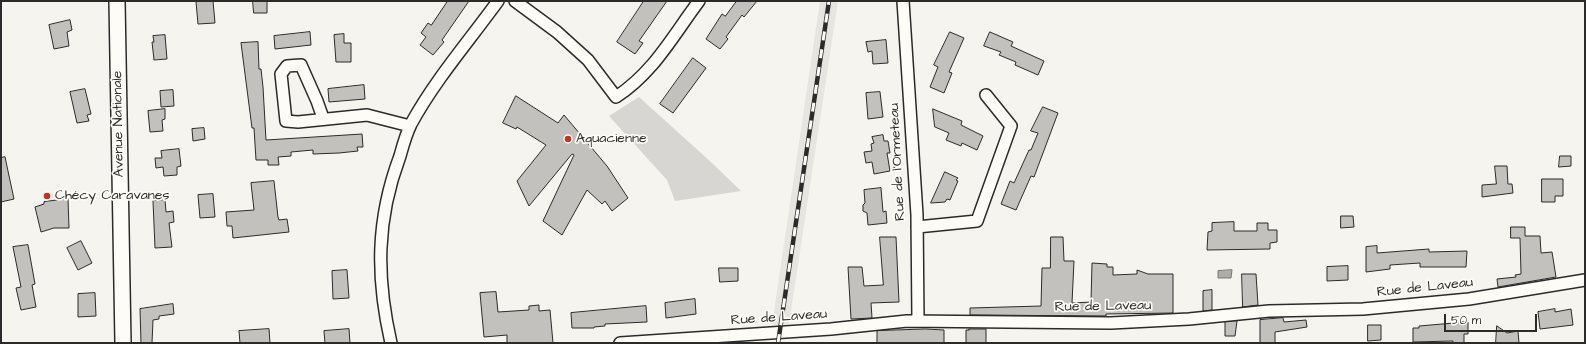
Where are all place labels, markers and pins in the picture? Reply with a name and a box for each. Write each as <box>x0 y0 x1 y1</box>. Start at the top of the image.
place label: Aquacienne <box>576 131 647 147</box>
marker: Aquacienne <box>563 134 573 144</box>
place label: Chécy Caravanes <box>55 188 169 204</box>
marker: Chécy Caravanes <box>42 191 52 201</box>

